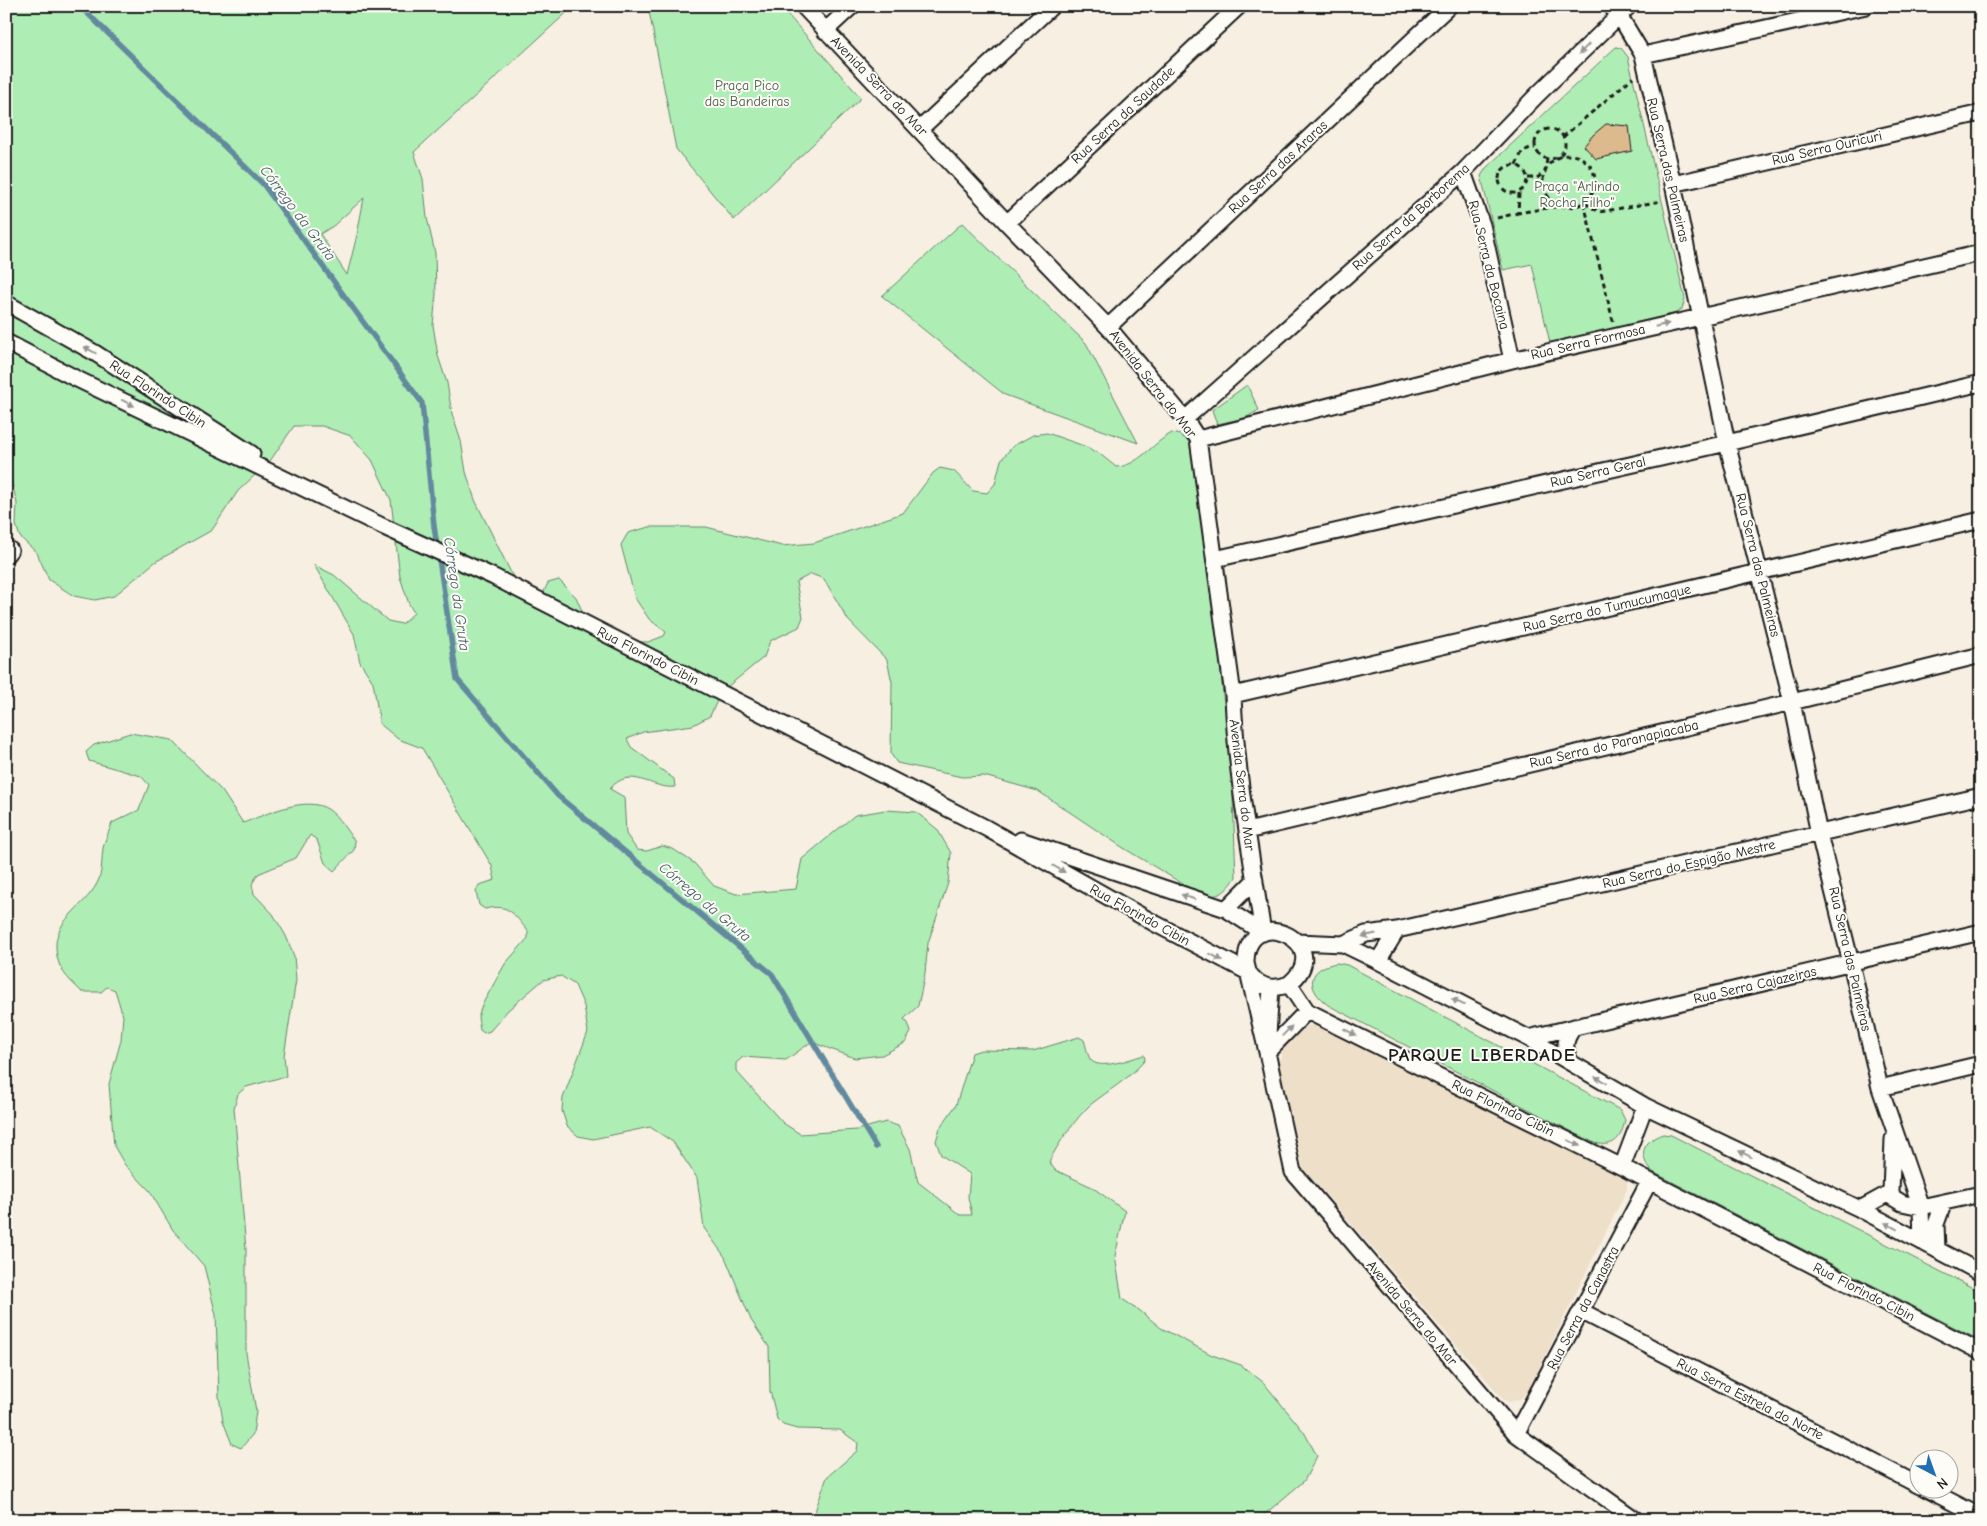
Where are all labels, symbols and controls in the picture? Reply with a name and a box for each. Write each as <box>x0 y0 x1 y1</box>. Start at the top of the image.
street label: Avenida Serra do Mar <box>827 32 931 140</box>
one-way arrow <box>1578 43 1590 55</box>
street label: Rua Serra da Saudade <box>1068 63 1178 167</box>
park label: Praça Pico das Bandeiras <box>705 77 790 110</box>
street label: Rua Serra das Palmeiras <box>1643 96 1693 244</box>
street label: Rua Serra das Araras <box>1225 117 1331 217</box>
street label: Rua Serra Ouricuri <box>1770 127 1884 169</box>
street label: Rua Serra da Borborema <box>1349 160 1473 274</box>
water label: Córrego da Gruta <box>256 162 340 264</box>
park label: Praça "Arlindo Rocha Filho" <box>1534 178 1620 211</box>
street label: Rua Serra da Bocaina <box>1465 199 1513 331</box>
street label: Rua Serra Formosa <box>1529 321 1647 363</box>
one-way arrow <box>1654 321 1669 329</box>
street label: Avenida Serra do Mar <box>1106 327 1201 442</box>
one-way arrow <box>83 346 96 355</box>
street label: Rua Florindo Cibin <box>106 356 210 432</box>
one-way arrow <box>121 399 135 407</box>
street label: Rua Serra Geral <box>1549 453 1647 491</box>
street label: Rua Serra das Palmeiras <box>1732 491 1784 639</box>
water label: Córrego da Gruta <box>440 536 474 652</box>
street label: Rua Serra do Tumucumaque <box>1521 580 1693 636</box>
street label: Rua Florindo Cibin <box>594 623 702 689</box>
street label: Rua Serra do Paranapiacaba <box>1528 716 1700 772</box>
street label: Avenida Serra do Mar <box>1225 718 1259 852</box>
street label: Rua Serra do Espigão Mestre <box>1601 836 1777 892</box>
water label: Córrego da Gruta <box>655 858 755 946</box>
one-way arrow <box>1053 865 1066 874</box>
street label: Rua Florindo Cibin <box>1087 880 1193 950</box>
street label: Rua Serra das Palmeiras <box>1825 885 1875 1033</box>
one-way arrow <box>1180 893 1195 901</box>
one-way arrow <box>1362 931 1377 939</box>
one-way arrow <box>1209 953 1224 961</box>
street label: Rua Serra Cajazeiras <box>1692 963 1818 1007</box>
one-way arrow <box>1451 998 1466 1006</box>
one-way arrow <box>1281 1025 1293 1037</box>
one-way arrow <box>1343 1028 1357 1036</box>
district label: PARQUE LIBERDADE <box>1388 1044 1576 1066</box>
street label: Rua Florindo Cibin <box>1449 1076 1557 1140</box>
one-way arrow <box>1594 1076 1607 1085</box>
one-way arrow <box>1567 1139 1581 1147</box>
one-way arrow <box>1738 1150 1752 1158</box>
one-way arrow <box>1884 1222 1898 1230</box>
street label: Rua Serra da Canastra <box>1543 1243 1623 1373</box>
street label: Avenida Serra do Mar <box>1363 1257 1461 1370</box>
street label: Rua Florindo Cibin <box>1810 1259 1918 1325</box>
street label: Rua Serra Estrela do Norte <box>1674 1354 1826 1444</box>
north arrow <box>1910 1448 1960 1498</box>
text: N <box>1933 1474 1951 1493</box>

